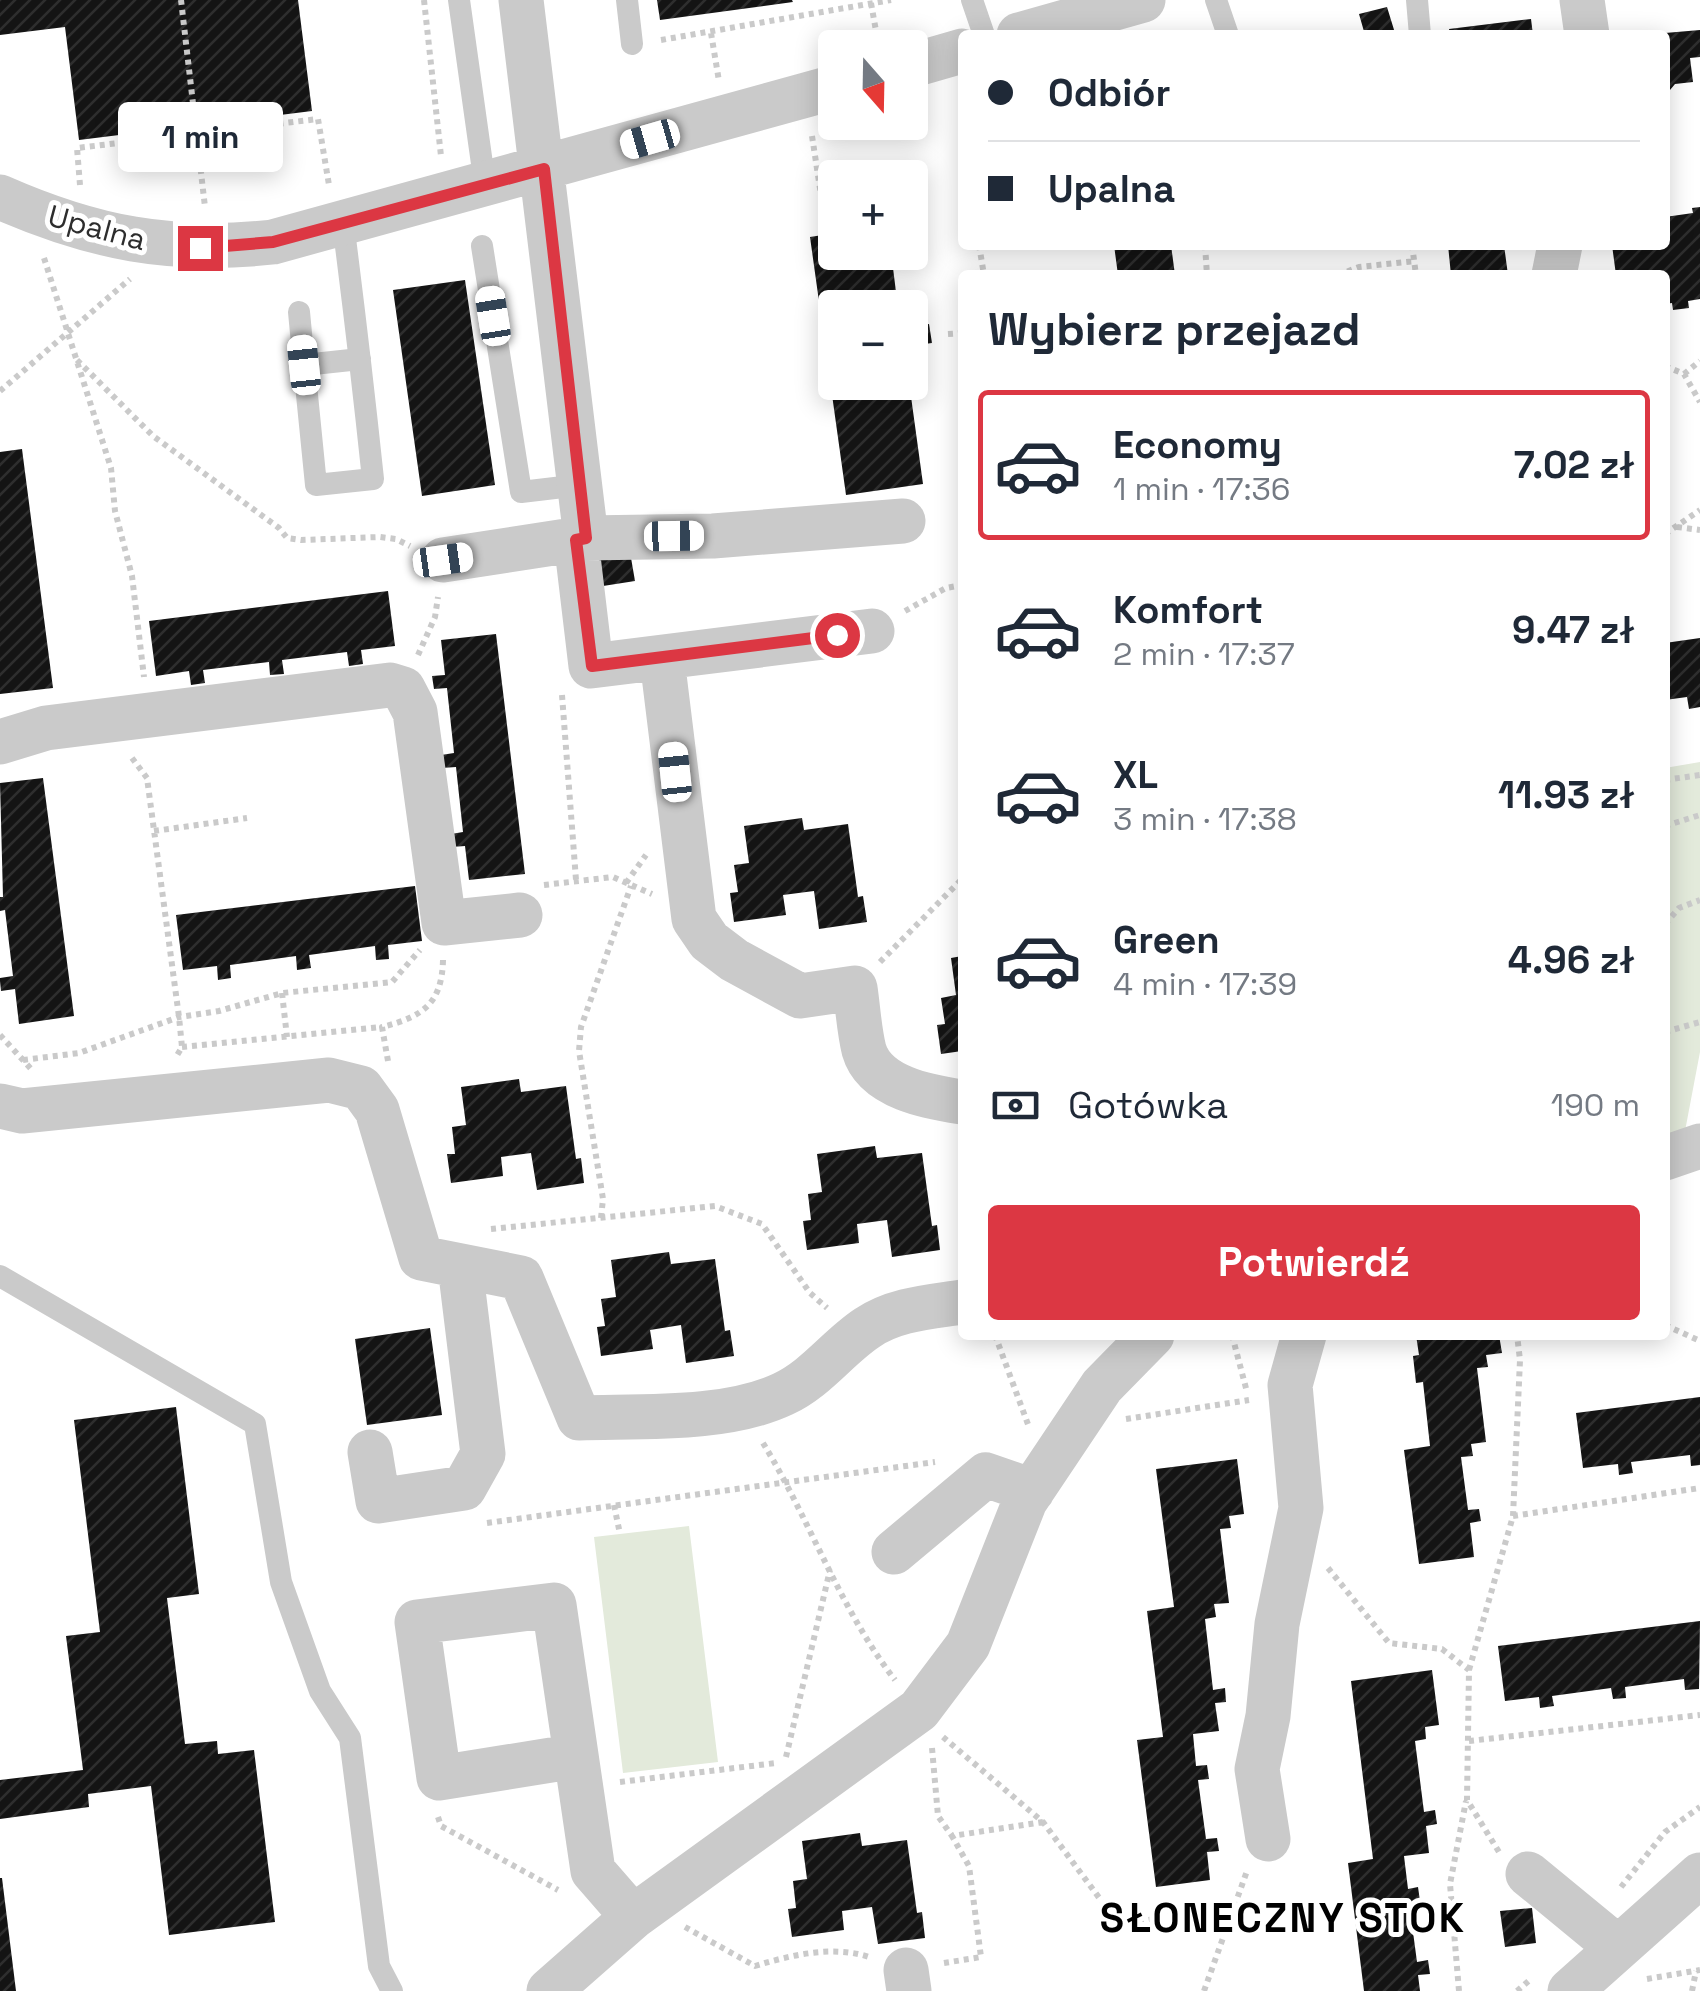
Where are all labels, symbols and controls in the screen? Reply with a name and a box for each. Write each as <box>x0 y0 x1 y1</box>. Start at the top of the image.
north arrow <box>818 30 928 140</box>
map controls <box>818 30 928 400</box>
text: Odbiór <box>1048 69 1171 117</box>
callout: 1 min <box>118 103 282 173</box>
car <box>617 116 683 162</box>
text: 1 min <box>161 117 240 157</box>
button: + <box>818 160 928 270</box>
text: Upalna <box>1048 165 1175 213</box>
street label: Upalna <box>44 196 150 259</box>
route end <box>178 226 223 271</box>
car <box>473 284 513 348</box>
button: − <box>818 290 928 400</box>
text: Wybierz przejazd <box>988 301 1361 358</box>
car <box>286 334 322 396</box>
icon: car <box>993 420 1083 510</box>
text: Economy <box>1113 421 1282 469</box>
text: 7.02 zł <box>1514 441 1635 489</box>
text: 1 min · 17:36 <box>1113 469 1290 509</box>
car <box>644 520 704 552</box>
car <box>411 541 475 579</box>
icon: car <box>993 585 1083 675</box>
text: Komfort <box>1113 586 1263 634</box>
text: 9.47 zł <box>1512 606 1635 654</box>
route start <box>815 613 860 658</box>
text: 2 min · 17:37 <box>1113 634 1295 674</box>
car <box>657 741 693 803</box>
icon: car <box>993 750 1083 840</box>
text: XL <box>1113 751 1158 799</box>
text: 11.93 zł <box>1498 771 1635 819</box>
text: 3 min · 17:38 <box>1113 799 1297 839</box>
icon: car <box>993 915 1083 1005</box>
text: Green <box>1113 916 1220 964</box>
text: 4.96 zł <box>1508 936 1635 984</box>
text: 4 min · 17:39 <box>1113 964 1297 1004</box>
icon: cash <box>988 1078 1043 1133</box>
text: Gotówka <box>1068 1081 1228 1129</box>
text: 190 m <box>1551 1085 1640 1125</box>
button: Potwierdź <box>988 1205 1640 1320</box>
district label: SŁONECZNY STOK <box>1100 1893 1466 1944</box>

